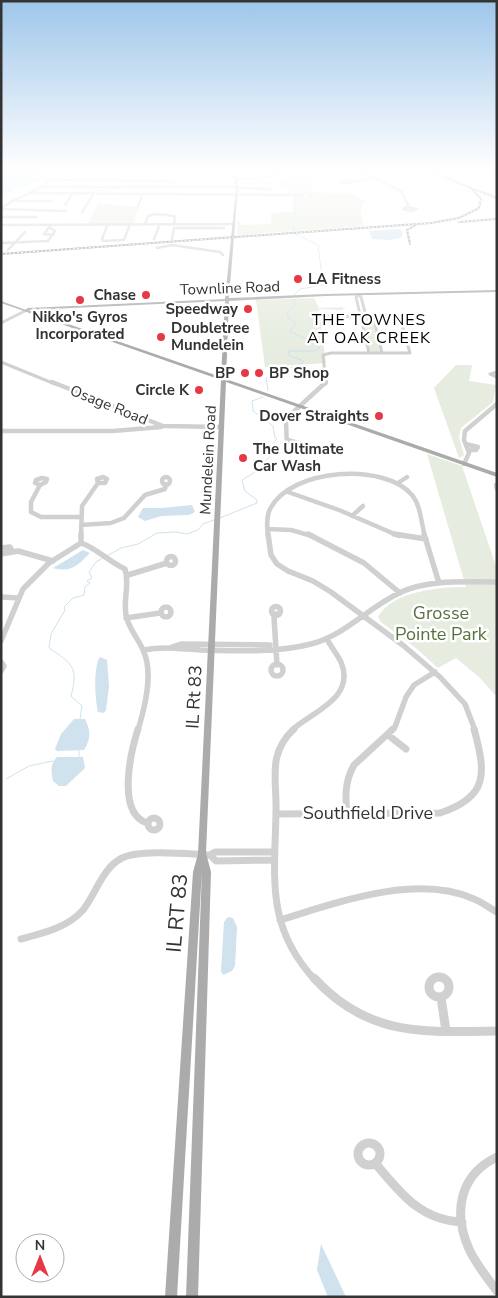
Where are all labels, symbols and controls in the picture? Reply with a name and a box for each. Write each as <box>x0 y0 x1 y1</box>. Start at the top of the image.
place label: LA Fitness <box>308 269 381 289</box>
marker: LA Fitness <box>292 273 304 285</box>
street label: Townline Road <box>179 276 281 300</box>
place label: Chase <box>93 285 136 305</box>
marker: Chase <box>140 289 152 301</box>
marker: Nikko's Gyros Incorporated <box>74 294 86 306</box>
place label: Speedway <box>166 299 238 319</box>
marker: Speedway <box>242 303 254 315</box>
place label: Nikko's Gyros Incorporated <box>32 307 128 344</box>
district label: THE TOWNES AT OAK CREEK <box>307 309 431 349</box>
place label: Doubletree Mundelein <box>171 318 249 355</box>
marker: Doubletree Mundelein <box>155 331 167 343</box>
place label: BP <box>215 363 235 383</box>
place label: BP Shop <box>269 363 329 383</box>
marker: BP <box>239 367 251 379</box>
marker: BP Shop <box>253 367 265 379</box>
street label: Osage Road <box>67 380 151 430</box>
place label: Circle K <box>135 380 190 400</box>
marker: Circle K <box>193 384 205 396</box>
street label: Mundelein Road <box>195 405 221 515</box>
place label: Dover Straights <box>259 406 369 426</box>
marker: Dover Straights <box>373 410 385 422</box>
place label: The Ultimate Car Wash <box>253 439 344 476</box>
marker: The Ultimate Car Wash <box>237 452 249 464</box>
park label: Grosse Pointe Park <box>395 601 488 646</box>
street label: IL Rt 83 <box>180 665 208 729</box>
street label: Southfield Drive <box>303 801 433 825</box>
street label: IL RT 83 <box>160 872 194 954</box>
north arrow <box>15 1233 65 1283</box>
text: N <box>35 1236 45 1255</box>

